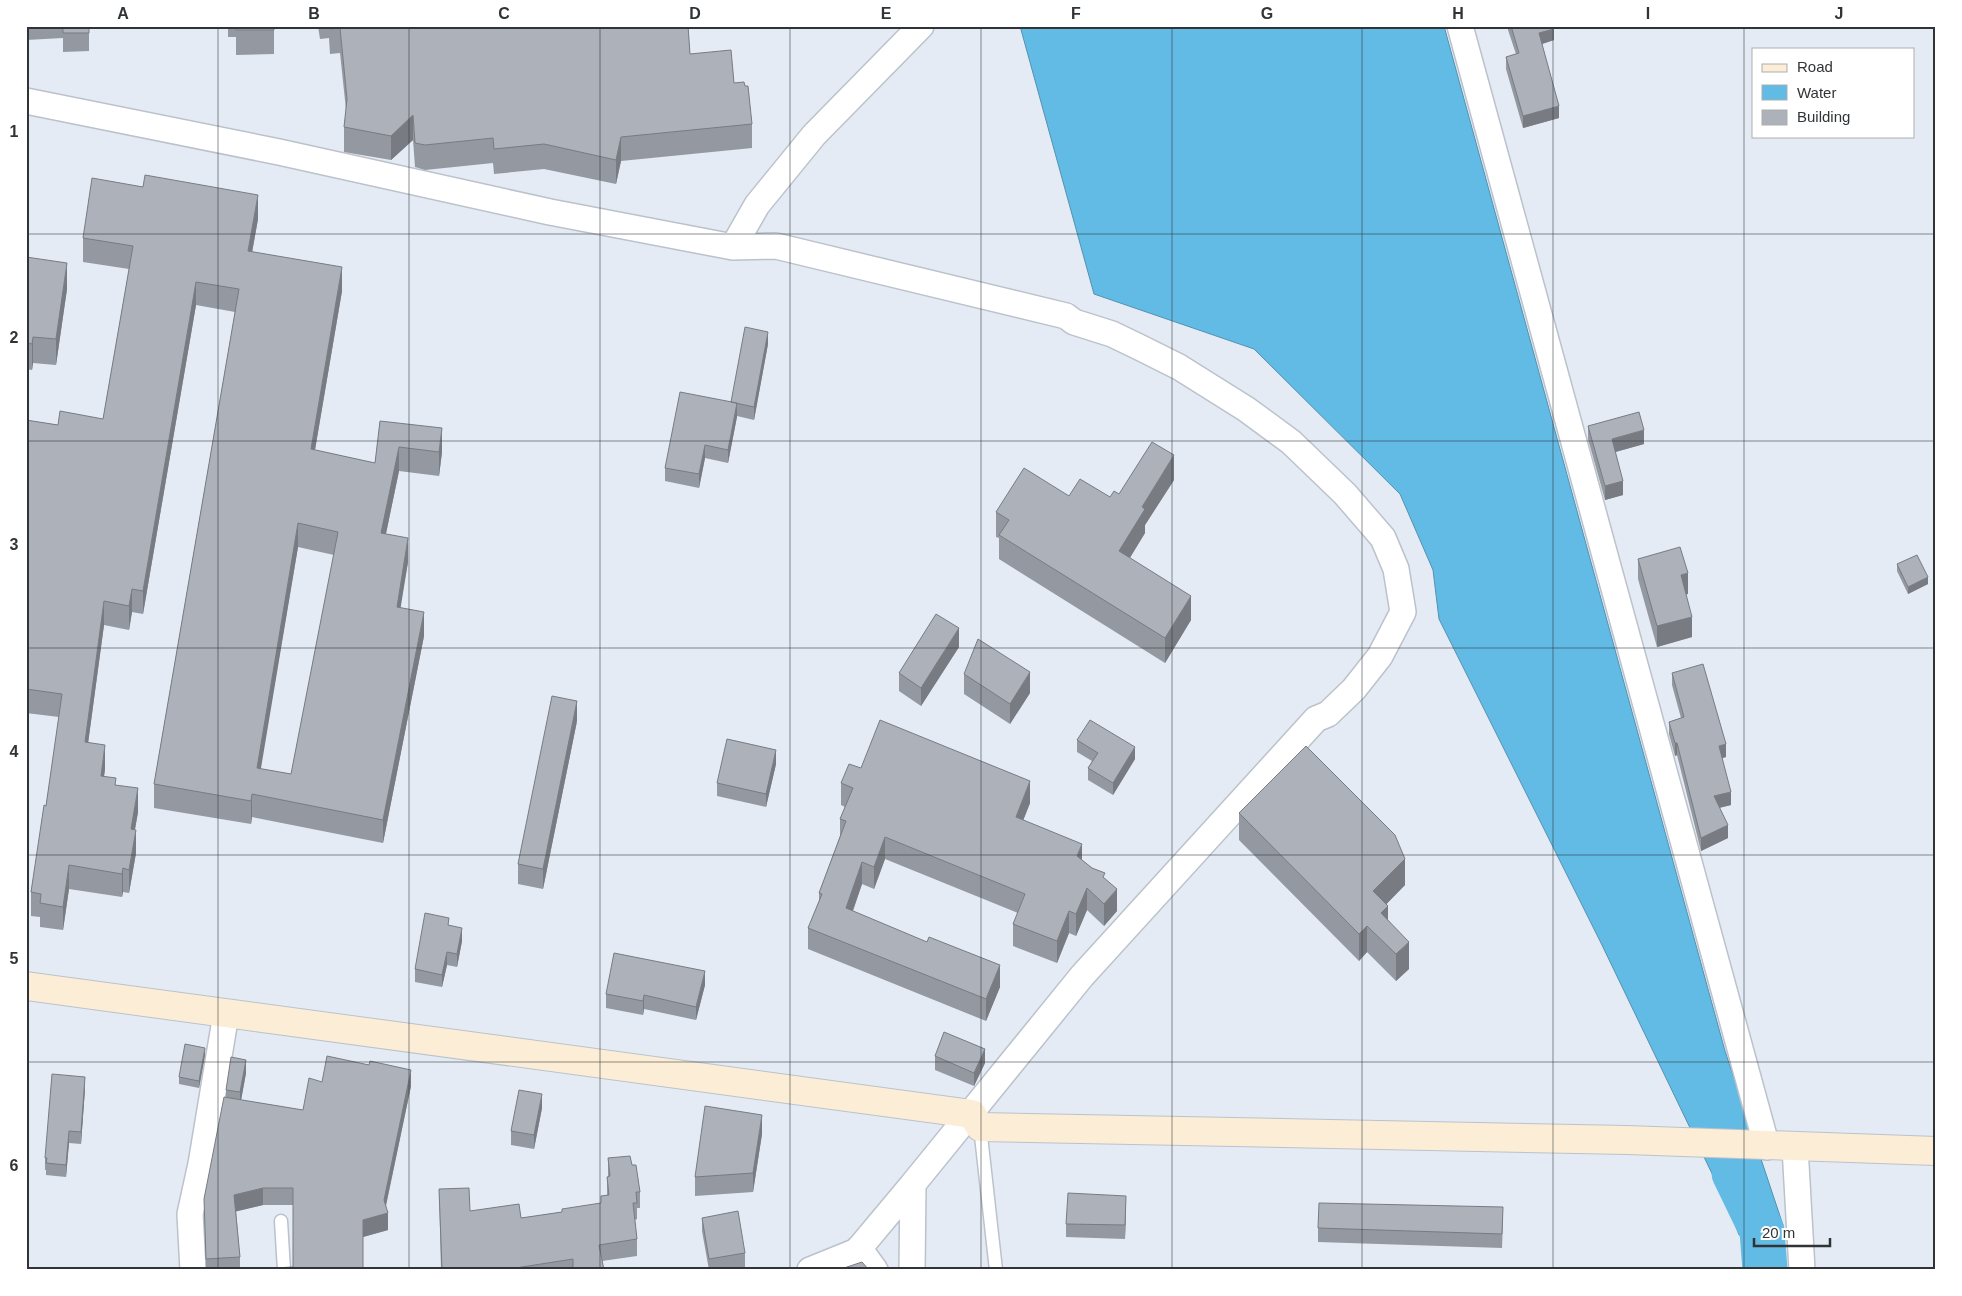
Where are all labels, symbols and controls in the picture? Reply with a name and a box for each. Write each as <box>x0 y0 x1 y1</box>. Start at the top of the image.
text: A <box>117 5 129 22</box>
text: B <box>308 5 320 22</box>
text: C <box>498 5 510 22</box>
text: D <box>689 5 701 22</box>
text: E <box>881 5 892 22</box>
text: F <box>1071 5 1081 22</box>
text: G <box>1261 5 1273 22</box>
text: H <box>1452 5 1464 22</box>
text: I <box>1646 5 1650 22</box>
text: J <box>1835 5 1843 22</box>
legend <box>1752 48 1914 138</box>
text: Road <box>1797 58 1833 75</box>
text: Water <box>1797 84 1836 101</box>
text: Building <box>1797 108 1850 125</box>
text: 1 <box>10 123 19 140</box>
text: 2 <box>10 329 19 346</box>
text: 3 <box>10 536 19 553</box>
text: 4 <box>10 743 19 760</box>
text: 5 <box>10 950 19 967</box>
text: 6 <box>10 1157 19 1174</box>
scale bar <box>1754 1216 1831 1248</box>
text: 20 m <box>1762 1224 1795 1241</box>

